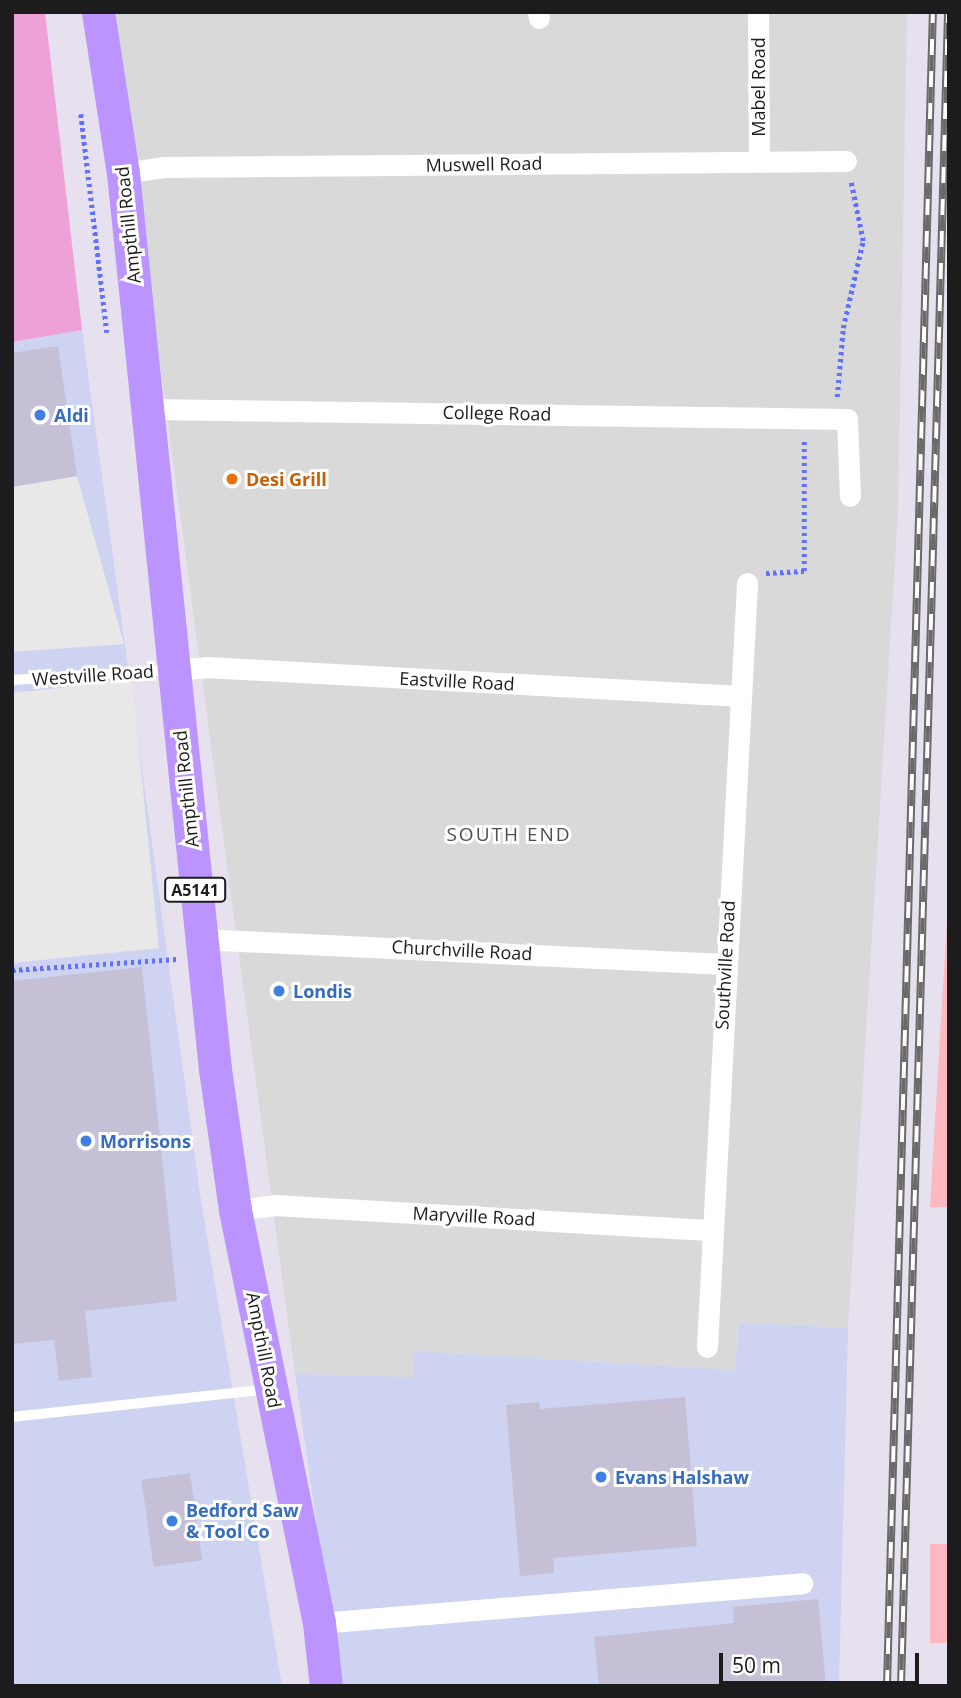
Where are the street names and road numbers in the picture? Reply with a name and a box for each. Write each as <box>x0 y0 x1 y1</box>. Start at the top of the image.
street label: Mabel Road <box>747 37 769 137</box>
street label: Muswell Road <box>426 152 542 176</box>
street label: Ampthill Road <box>111 165 145 285</box>
street label: College Road <box>442 401 552 425</box>
street label: Westville Road <box>31 660 155 690</box>
street label: Eastville Road <box>399 667 515 695</box>
street label: Ampthill Road <box>169 729 203 849</box>
road number: A5141 <box>164 877 227 902</box>
street label: Southville Road <box>711 900 739 1030</box>
street label: Churchville Road <box>391 936 533 964</box>
street label: Maryville Road <box>412 1202 536 1230</box>
street label: Ampthill Road <box>242 1290 286 1410</box>

